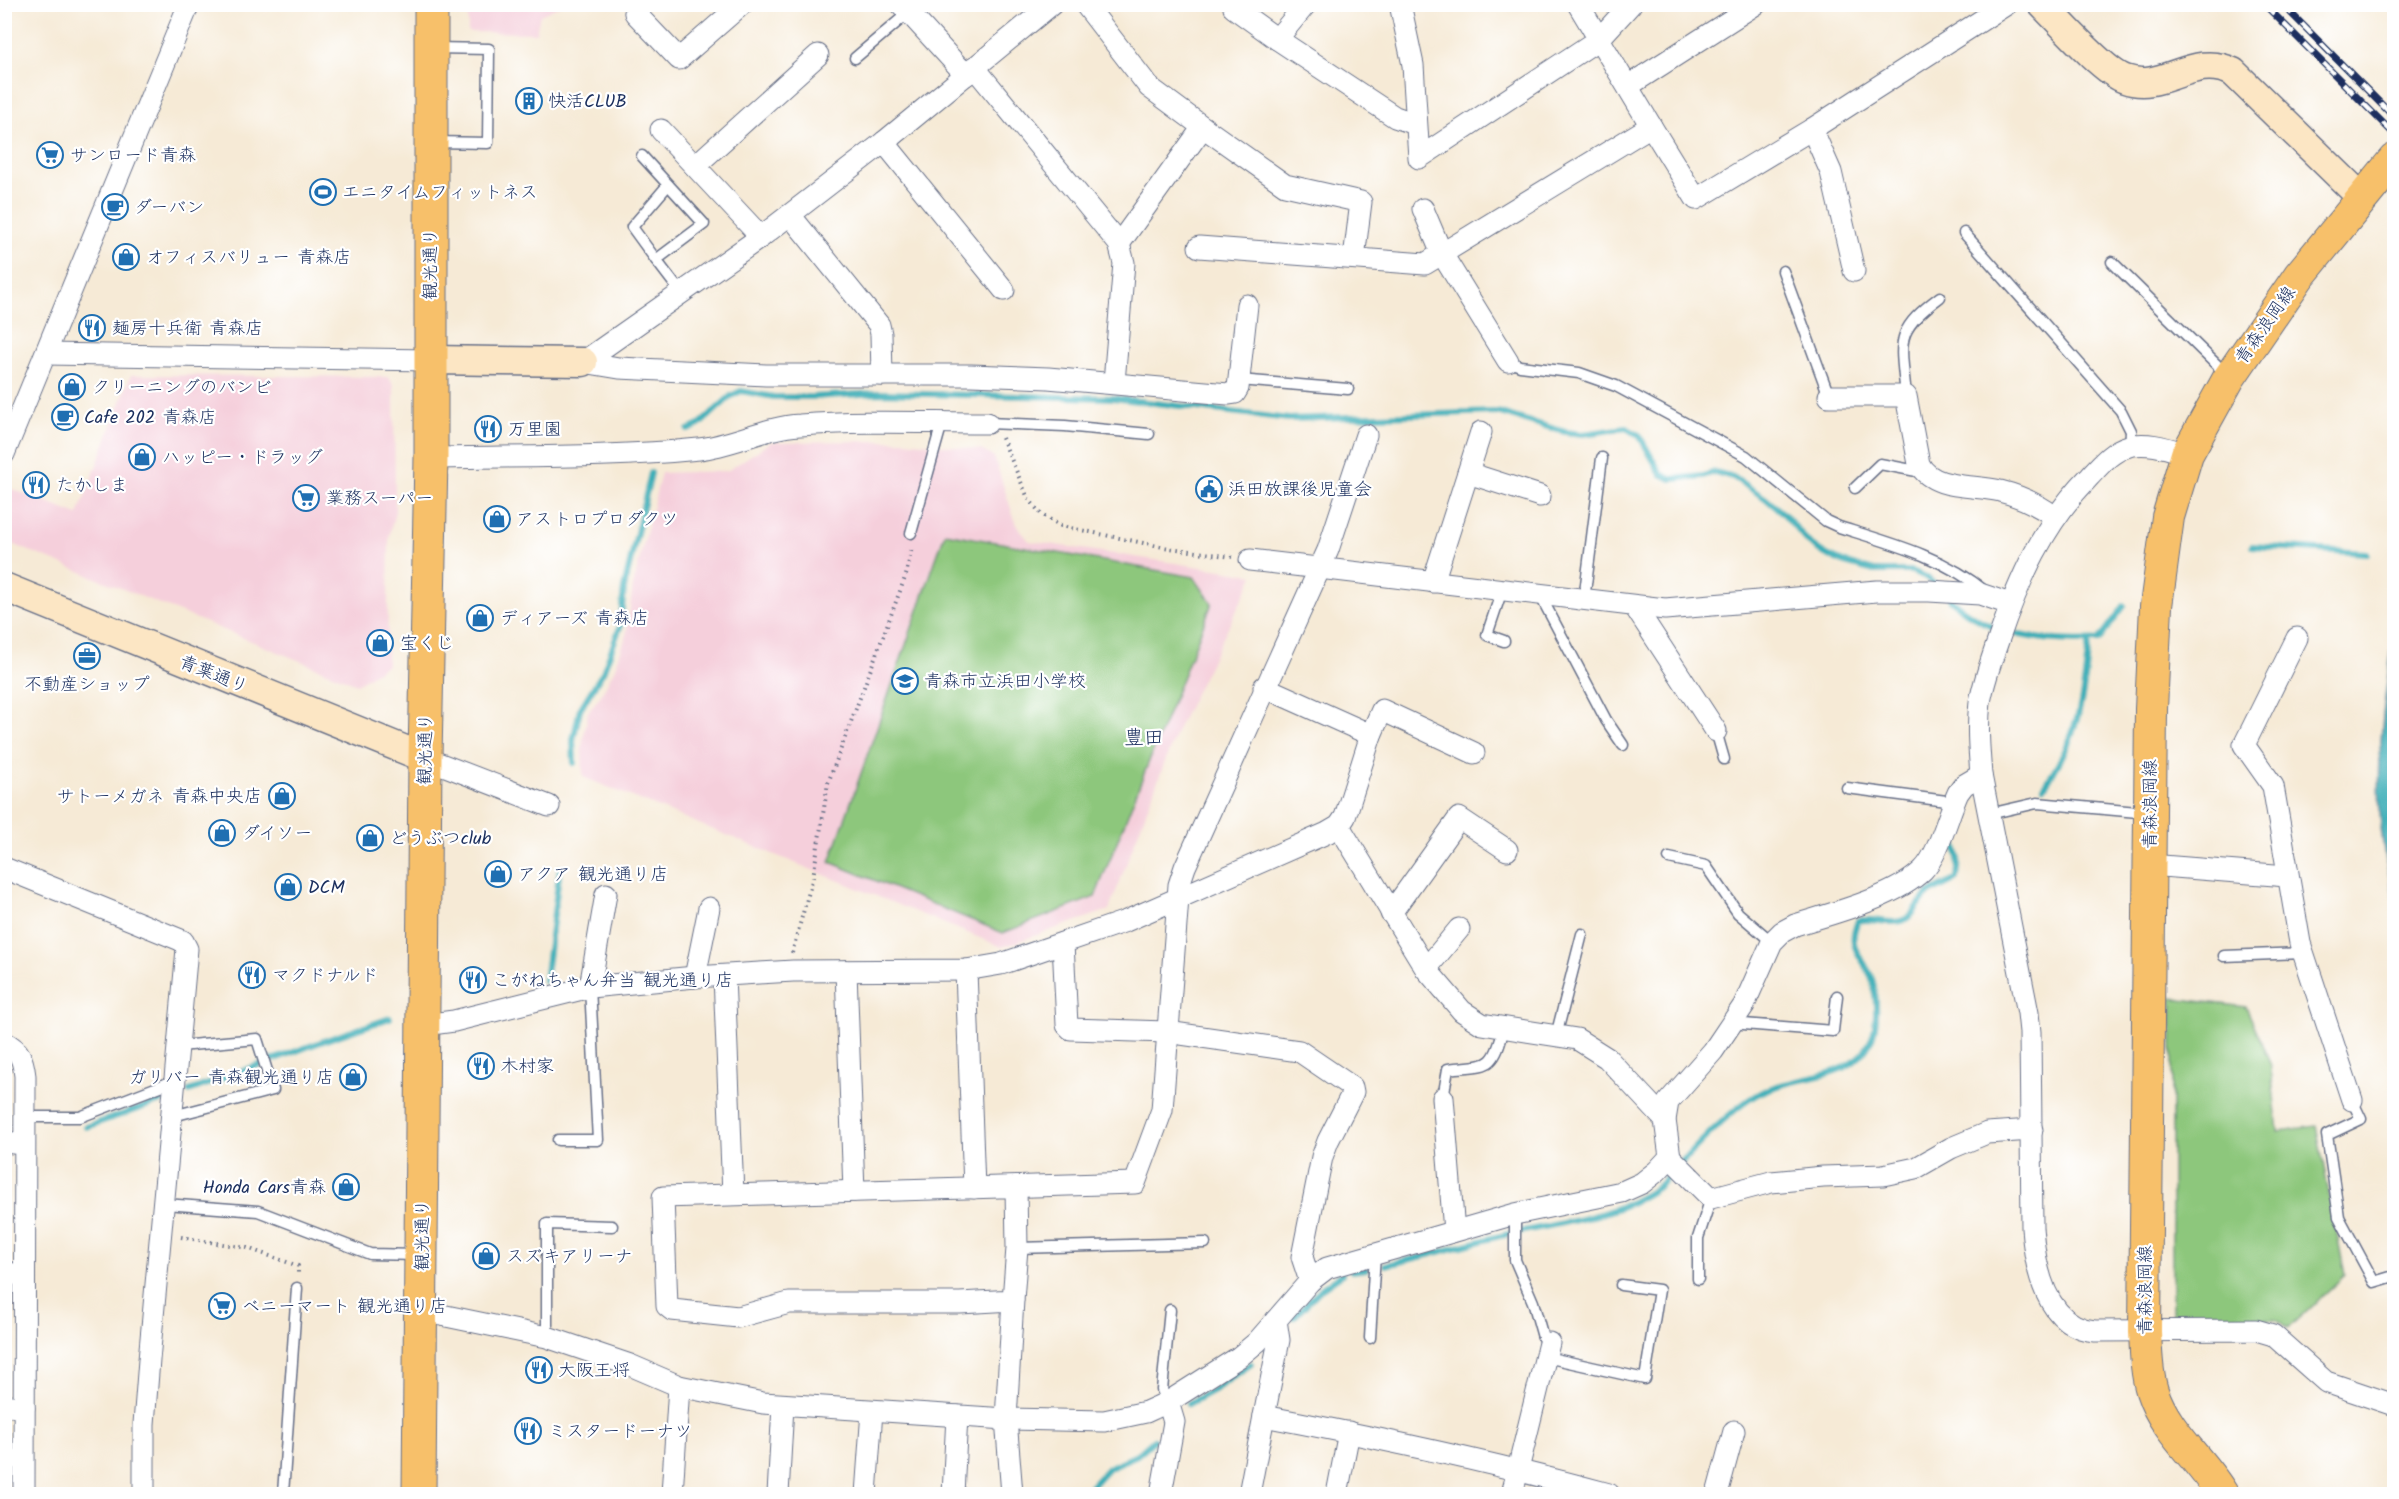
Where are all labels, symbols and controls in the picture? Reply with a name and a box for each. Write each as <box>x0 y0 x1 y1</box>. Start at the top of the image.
building icon: 快活CLUB <box>514 86 544 116</box>
place label: 快活CLUB <box>548 88 627 117</box>
supermarket icon: サンロード青森 <box>35 140 65 170</box>
place label: サンロード青森 <box>70 142 196 171</box>
sports icon: エニタイムフィットネス <box>308 177 338 207</box>
place label: エニタイムフィットネス <box>342 179 538 208</box>
cafe icon: ダーバン <box>100 192 130 222</box>
place label: ダーバン <box>134 194 204 223</box>
street label: 観光通り <box>417 228 446 300</box>
shop icon: オフィスバリュー 青森店 <box>111 242 141 272</box>
place label: オフィスバリュー 青森店 <box>146 244 351 273</box>
street label: 青森浪岡線 <box>2229 281 2304 371</box>
restaurant icon: 麺房十兵衛 青森店 <box>77 313 107 343</box>
place label: 麺房十兵衛 青森店 <box>112 315 263 344</box>
shop icon: クリーニングのバンビ <box>57 372 87 402</box>
place label: クリーニングのバンビ <box>92 374 272 403</box>
cafe icon: Cafe 202 青森店 <box>50 402 80 432</box>
place label: Cafe 202 青森店 <box>84 404 216 433</box>
restaurant icon: 万里園 <box>473 414 503 444</box>
place label: 万里園 <box>508 416 562 445</box>
shop icon: ハッピー・ドラッグ <box>127 442 157 472</box>
place label: ハッピー・ドラッグ <box>162 444 323 473</box>
restaurant icon: たかしま <box>21 470 51 500</box>
place label: たかしま <box>56 472 128 501</box>
public building icon: 浜田放課後児童会 <box>1194 474 1224 504</box>
place label: 浜田放課後児童会 <box>1228 476 1372 505</box>
supermarket icon: 業務スーパー <box>291 483 321 513</box>
place label: 業務スーパー <box>326 485 433 514</box>
shop icon: アストロプロダクツ <box>482 504 512 534</box>
place label: アストロプロダクツ <box>516 506 678 535</box>
shop icon: ディアーズ 青森店 <box>465 603 495 633</box>
place label: ディアーズ 青森店 <box>500 605 649 634</box>
shop icon: 宝くじ <box>365 628 395 658</box>
place label: 宝くじ <box>400 630 454 659</box>
office icon: 不動産ショップ <box>72 641 102 671</box>
street label: 青葉通り <box>175 648 252 702</box>
school or university icon: 青森市立浜田小学校 <box>890 666 920 696</box>
place label: 青森市立浜田小学校 <box>924 668 1086 697</box>
place label: 不動産ショップ <box>24 671 150 700</box>
street label: 観光通り <box>411 713 442 785</box>
district label: 豊田 <box>1124 723 1164 755</box>
street label: 青森浪岡線 <box>2137 759 2166 849</box>
shop icon: サトーメガネ 青森中央店 <box>267 781 297 811</box>
place label: サトーメガネ 青森中央店 <box>57 783 262 812</box>
shop icon: ダイソー <box>207 818 237 848</box>
place label: ダイソー <box>242 820 312 849</box>
shop icon: どうぶつclub <box>355 823 385 853</box>
place label: どうぶつclub <box>389 825 492 854</box>
shop icon: アクア 観光通り店 <box>483 859 513 889</box>
place label: アクア 観光通り店 <box>518 861 668 890</box>
shop icon: DCM <box>273 872 303 902</box>
place label: DCM <box>308 874 345 903</box>
restaurant icon: マクドナルド <box>237 960 267 990</box>
place label: マクドナルド <box>272 962 379 991</box>
restaurant icon: こがねちゃん弁当 観光通り店 <box>458 965 488 995</box>
place label: こがねちゃん弁当 観光通り店 <box>492 967 733 996</box>
restaurant icon: 木村家 <box>466 1051 496 1081</box>
place label: 木村家 <box>500 1053 554 1082</box>
shop icon: ガリバー 青森観光通り店 <box>338 1062 368 1092</box>
place label: ガリバー 青森観光通り店 <box>129 1064 334 1093</box>
shop icon: Honda Cars青森 <box>331 1172 361 1202</box>
place label: Honda Cars青森 <box>203 1174 326 1203</box>
street label: 観光通り <box>409 1199 438 1271</box>
shop icon: スズキアリーナ <box>471 1241 501 1271</box>
place label: スズキアリーナ <box>506 1243 633 1272</box>
street label: 青森浪岡線 <box>2132 1245 2161 1335</box>
supermarket icon: ベニーマート 観光通り店 <box>207 1291 237 1321</box>
place label: ベニーマート 観光通り店 <box>242 1293 447 1322</box>
restaurant icon: 大阪王将 <box>524 1355 554 1385</box>
place label: 大阪王将 <box>558 1357 630 1386</box>
restaurant icon: ミスタードーナツ <box>513 1416 543 1446</box>
place label: ミスタードーナツ <box>548 1418 692 1447</box>

